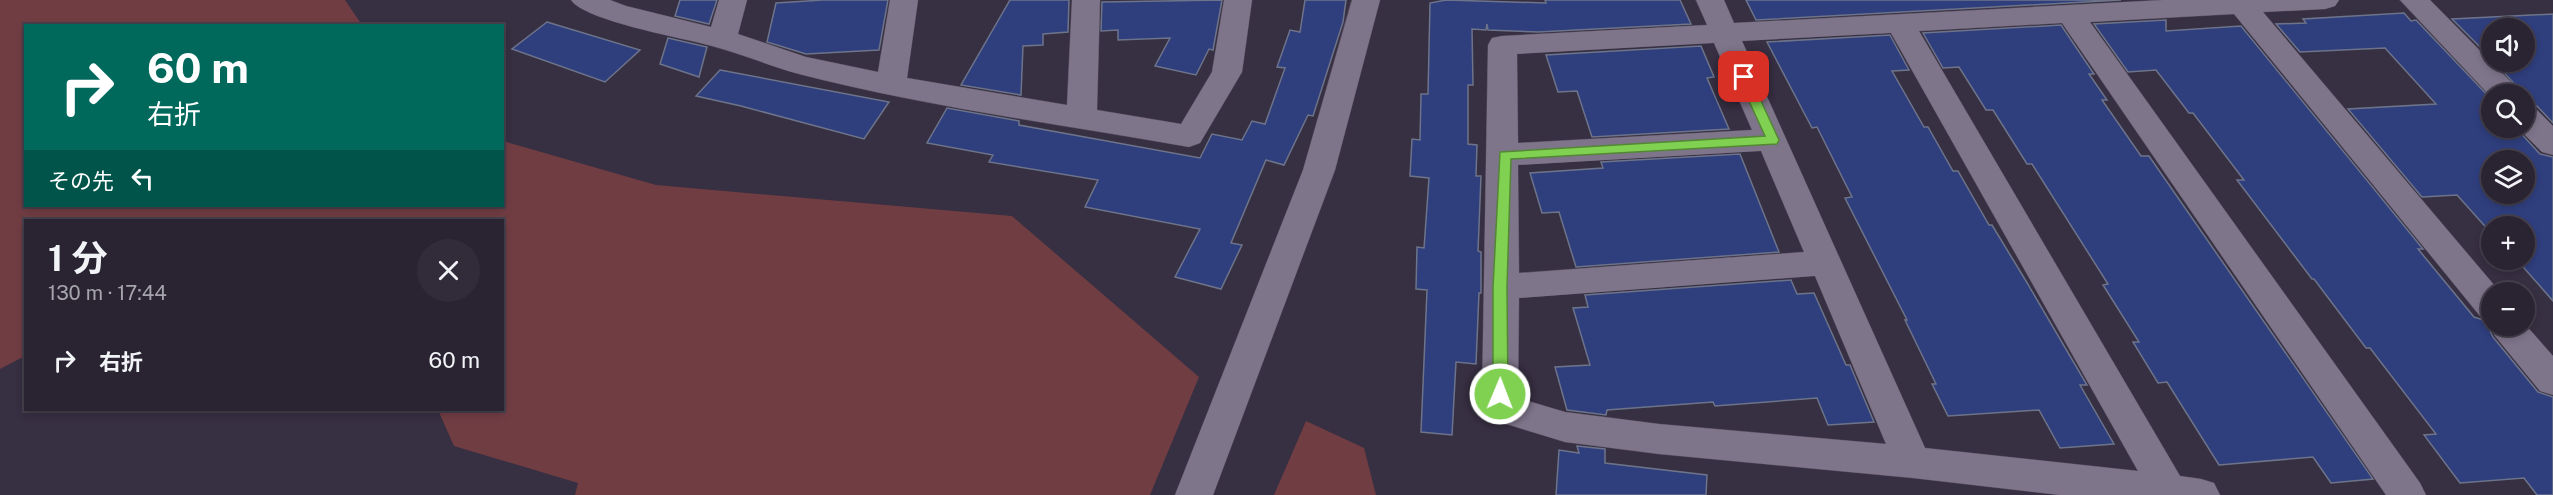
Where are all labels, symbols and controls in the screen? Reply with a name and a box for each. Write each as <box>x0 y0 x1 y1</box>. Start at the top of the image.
map controls <box>2481 18 2535 336</box>
button: sound <box>2481 18 2535 72</box>
text: 60 m <box>147 43 249 92</box>
icon: right <box>48 48 126 126</box>
pin <box>1718 51 1769 102</box>
icon: arrive <box>1727 60 1760 93</box>
button: search <box>2481 84 2535 138</box>
text: 右折 <box>147 98 201 130</box>
button: layers <box>2481 150 2535 204</box>
icon: left <box>126 162 159 195</box>
text: その先 <box>48 168 114 194</box>
button: + <box>2481 216 2535 270</box>
text: 1 分 <box>48 237 108 279</box>
button: close <box>417 239 480 302</box>
text: 130 m · 17:44 <box>48 281 167 305</box>
button: − <box>2481 282 2535 336</box>
icon: right <box>48 344 81 377</box>
text: 60 m <box>429 347 480 373</box>
text: 右折 <box>99 349 143 375</box>
position arrow <box>1468 362 1532 426</box>

